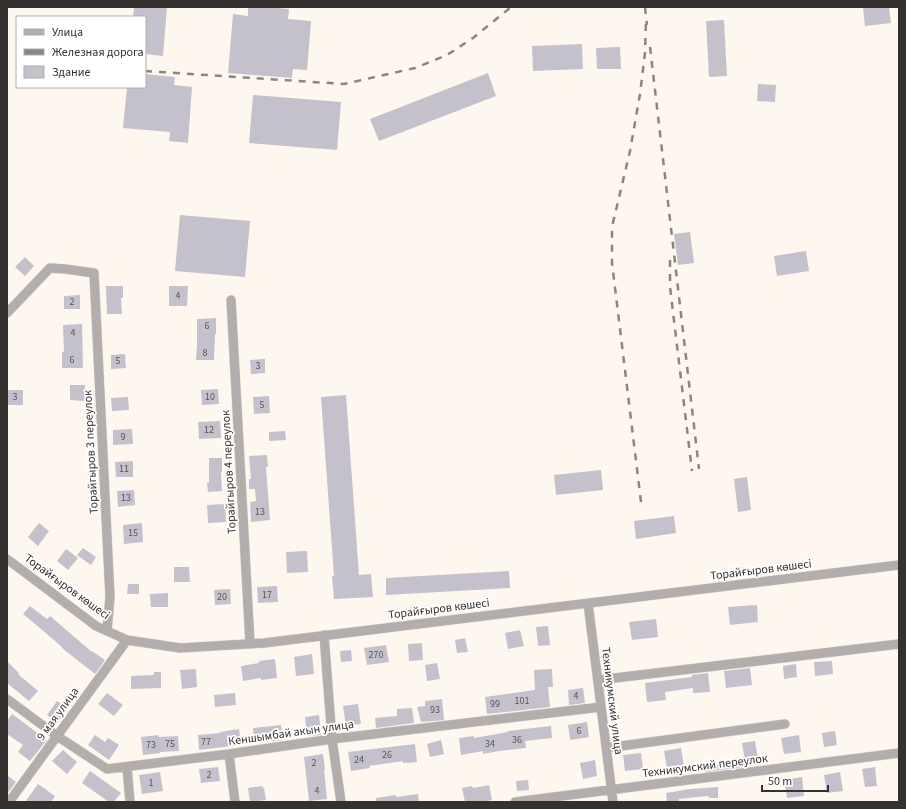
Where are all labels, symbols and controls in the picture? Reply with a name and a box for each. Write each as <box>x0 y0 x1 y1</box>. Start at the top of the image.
legend <box>16 16 146 88</box>
text: Улица <box>52 24 83 41</box>
text: Железная дорога <box>52 44 144 61</box>
text: Здание <box>52 64 91 81</box>
house number: 4 <box>176 289 181 303</box>
house number: 2 <box>70 295 75 309</box>
house number: 6 <box>205 319 210 333</box>
house number: 4 <box>71 326 76 340</box>
house number: 8 <box>203 346 208 360</box>
house number: 6 <box>70 353 75 367</box>
house number: 5 <box>116 354 121 368</box>
house number: 3 <box>256 359 261 373</box>
house number: 3 <box>13 390 18 404</box>
street label: Торайгыров 3 переулок <box>79 390 103 514</box>
house number: 10 <box>205 390 215 404</box>
house number: 5 <box>260 398 265 412</box>
street label: Торайгыров 4 переулок <box>217 410 241 534</box>
house number: 12 <box>204 423 214 437</box>
house number: 9 <box>121 430 126 444</box>
house number: 11 <box>119 462 129 476</box>
house number: 13 <box>121 491 131 505</box>
house number: 13 <box>255 505 265 519</box>
house number: 15 <box>128 526 138 540</box>
street label: Торайғыров көшесі <box>21 550 113 624</box>
street label: Торайғыров көшесі <box>709 555 813 585</box>
house number: 17 <box>262 588 272 602</box>
house number: 20 <box>217 590 227 604</box>
street label: Торайғыров көшесі <box>387 594 491 624</box>
street label: Техникумский улица <box>597 646 627 756</box>
house number: 270 <box>369 648 383 662</box>
street label: 9 мая улица <box>33 684 83 744</box>
house number: 4 <box>574 689 579 703</box>
house number: 101 <box>515 694 529 708</box>
house number: 99 <box>490 697 500 711</box>
house number: 93 <box>430 703 440 717</box>
street label: Кеншымбай акын улица <box>227 716 355 750</box>
house number: 6 <box>577 724 582 738</box>
house number: 36 <box>512 733 522 747</box>
house number: 77 <box>201 735 211 749</box>
house number: 75 <box>165 737 175 751</box>
house number: 34 <box>485 737 495 751</box>
house number: 73 <box>146 738 156 752</box>
house number: 26 <box>382 748 392 762</box>
street label: Техникумский переулок <box>641 750 769 782</box>
house number: 24 <box>354 753 364 767</box>
house number: 2 <box>312 756 317 770</box>
scale bar <box>762 767 828 793</box>
house number: 2 <box>207 768 212 782</box>
text: 50 m <box>768 773 792 790</box>
house number: 1 <box>149 776 154 790</box>
house number: 4 <box>315 784 320 798</box>

